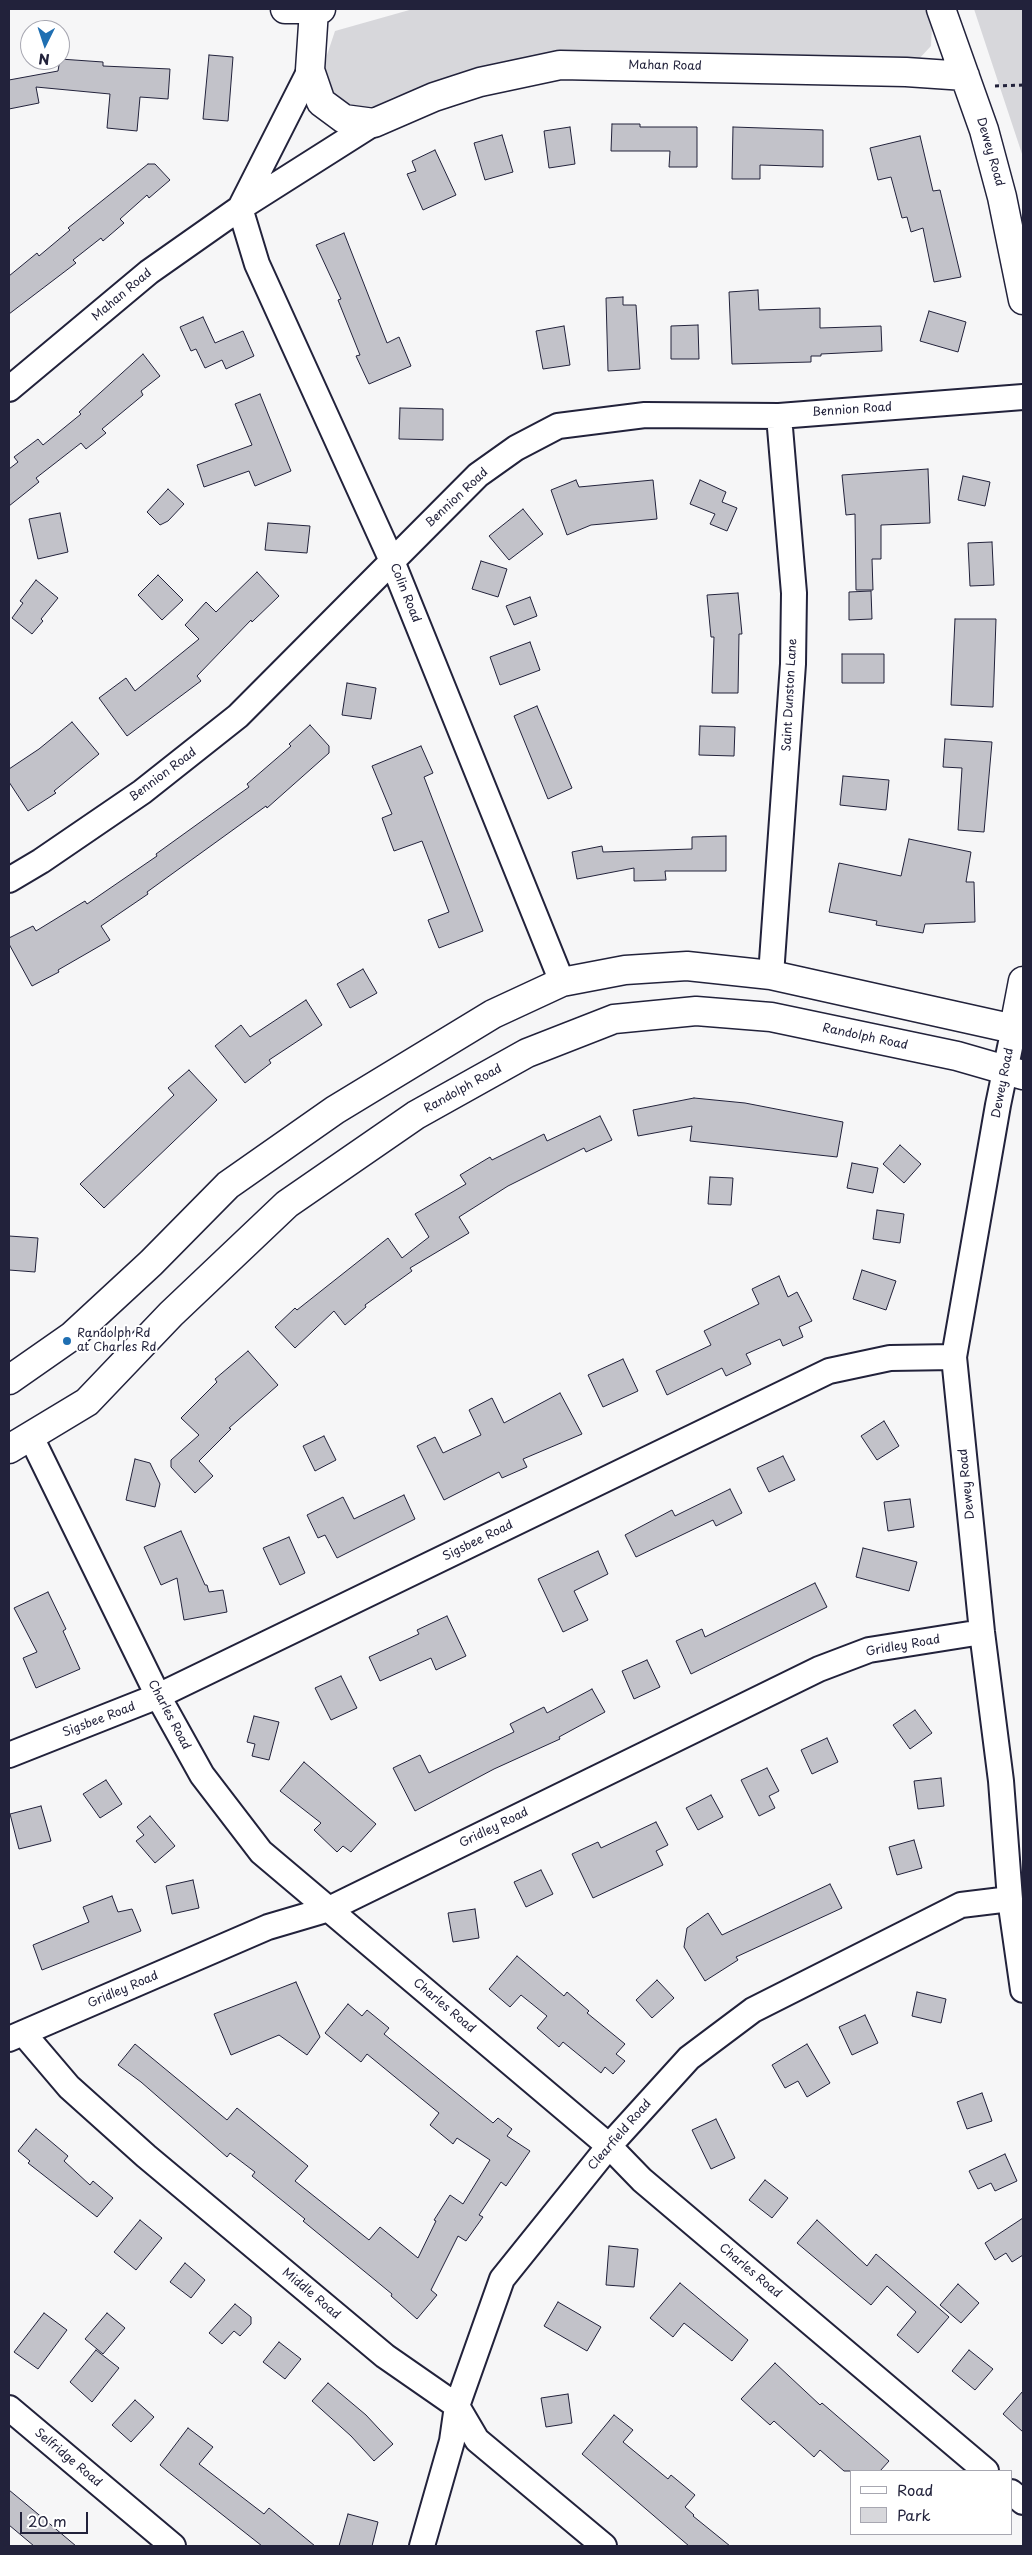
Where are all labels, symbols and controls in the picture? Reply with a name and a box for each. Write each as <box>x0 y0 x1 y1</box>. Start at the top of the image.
north arrow <box>20 20 70 70</box>
text: N <box>38 49 50 70</box>
street label: Mahan Road <box>628 58 702 74</box>
street label: Dewey Road <box>973 116 1007 188</box>
street label: Mahan Road <box>89 266 155 324</box>
street label: Bennion Road <box>812 400 892 420</box>
street label: Bennion Road <box>423 465 491 531</box>
street label: Colin Road <box>387 561 423 625</box>
street label: Saint Dunston Lane <box>780 638 800 752</box>
street label: Bennion Road <box>127 745 199 805</box>
street label: Randolph Road <box>821 1021 909 1053</box>
street label: Dewey Road <box>989 1047 1017 1119</box>
street label: Randolph Road <box>421 1062 505 1116</box>
place label: Randolph Rd at Charles Rd <box>77 1327 156 1355</box>
marker: Randolph Rd at Charles Rd <box>61 1335 73 1347</box>
street label: Dewey Road <box>956 1448 978 1520</box>
street label: Sigsbee Road <box>440 1518 516 1564</box>
street label: Gridley Road <box>865 1632 941 1660</box>
street label: Charles Road <box>145 1678 193 1752</box>
street label: Sigsbee Road <box>61 1700 137 1740</box>
street label: Gridley Road <box>457 1805 531 1851</box>
street label: Gridley Road <box>86 1969 160 2011</box>
street label: Charles Road <box>410 1976 478 2036</box>
street label: Clearfield Road <box>585 2097 655 2173</box>
street label: Charles Road <box>716 2241 784 2301</box>
street label: Middle Road <box>279 2266 343 2322</box>
street label: Selfridge Road <box>32 2426 104 2490</box>
legend <box>850 2470 1012 2535</box>
text: Road <box>897 2478 933 2501</box>
scale bar <box>22 2502 90 2534</box>
text: Park <box>897 2503 931 2526</box>
text: 20 m <box>28 2509 67 2532</box>

